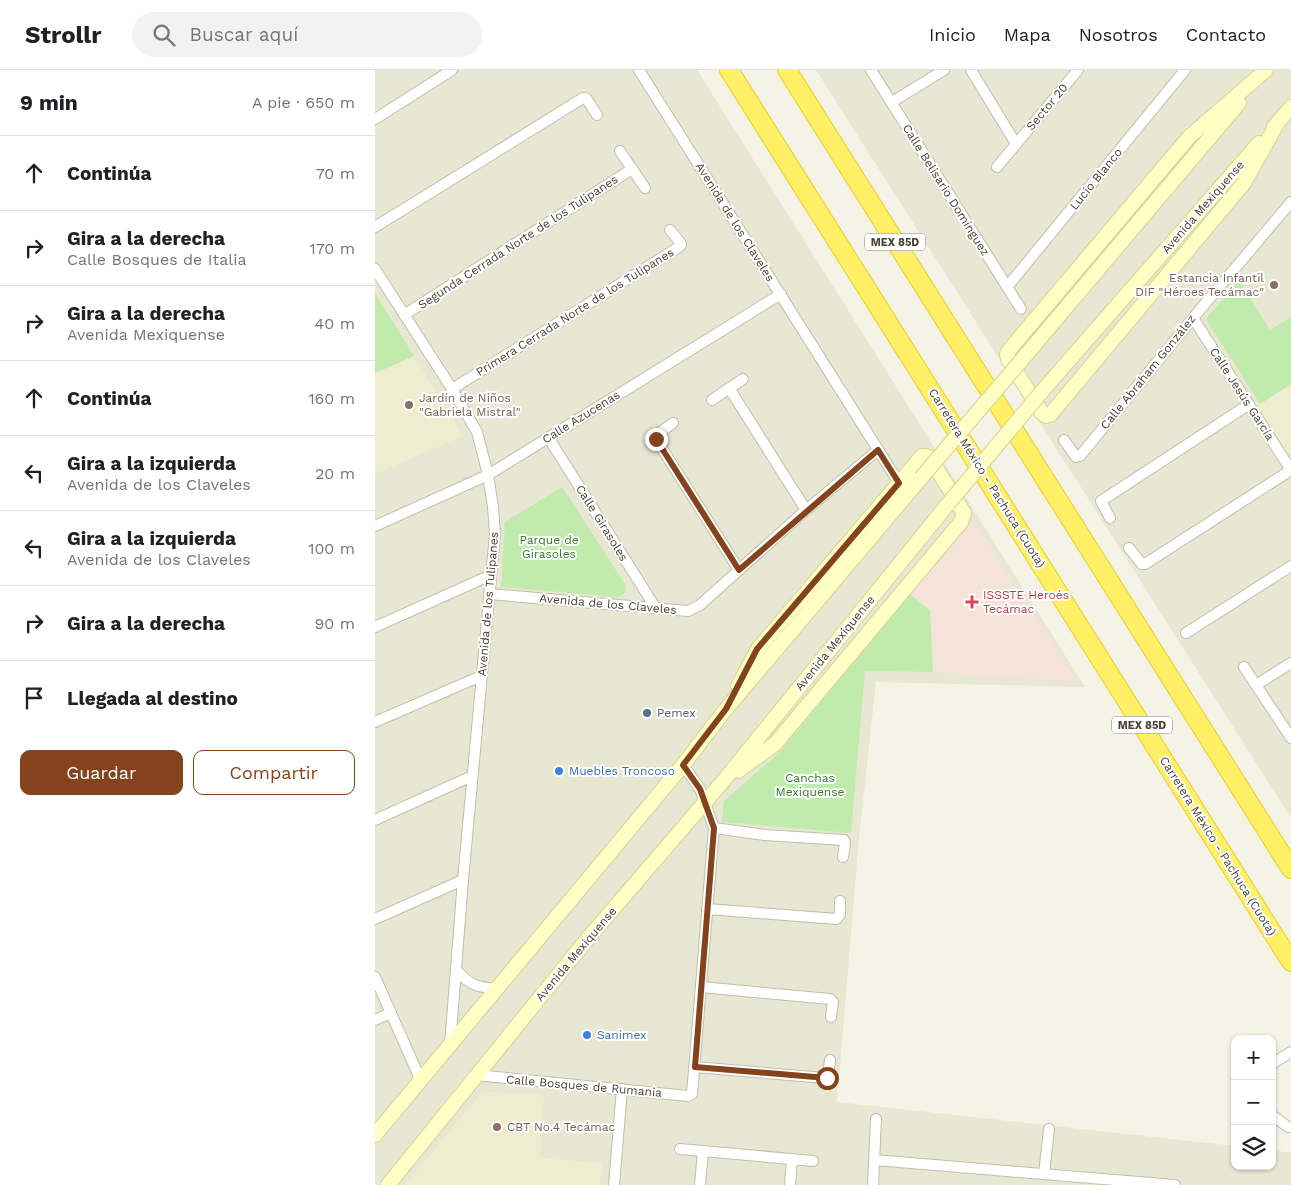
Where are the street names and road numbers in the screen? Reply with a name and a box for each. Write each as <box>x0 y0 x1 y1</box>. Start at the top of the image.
street label: Sector 20 <box>1023 81 1071 133</box>
street label: Calle Belisario Domínguez <box>900 122 992 258</box>
street label: Lucio Blanco <box>1067 145 1125 213</box>
street label: Avenida Mexiquense <box>1159 158 1247 256</box>
street label: Avenida de los Claveles <box>693 160 777 284</box>
street label: Segunda Cerrada Norte de los Tulipanes <box>415 172 621 312</box>
road number: MEX 85D <box>865 233 925 250</box>
street label: Primera Cerrada Norte de los Tulipanes <box>474 245 676 379</box>
street label: Calle Abraham González <box>1098 312 1198 432</box>
street label: Calle Jesús García <box>1207 345 1277 443</box>
street label: Carretera México - Pachuca (Cuota) <box>926 386 1048 570</box>
street label: Calle Azucenas <box>540 388 622 446</box>
street label: Calle Girasoles <box>573 482 631 564</box>
street label: Avenida de los Tulipanes <box>475 531 501 677</box>
street label: Avenida de los Claveles <box>539 591 677 617</box>
street label: Avenida Mexiquense <box>792 593 878 693</box>
road number: MEX 85D <box>1112 716 1172 734</box>
street label: Carretera México - Pachuca (Cuota) <box>1157 754 1279 938</box>
street label: Avenida Mexiquense <box>533 904 619 1004</box>
street label: Calle Bosques de Rumania <box>505 1072 663 1100</box>

